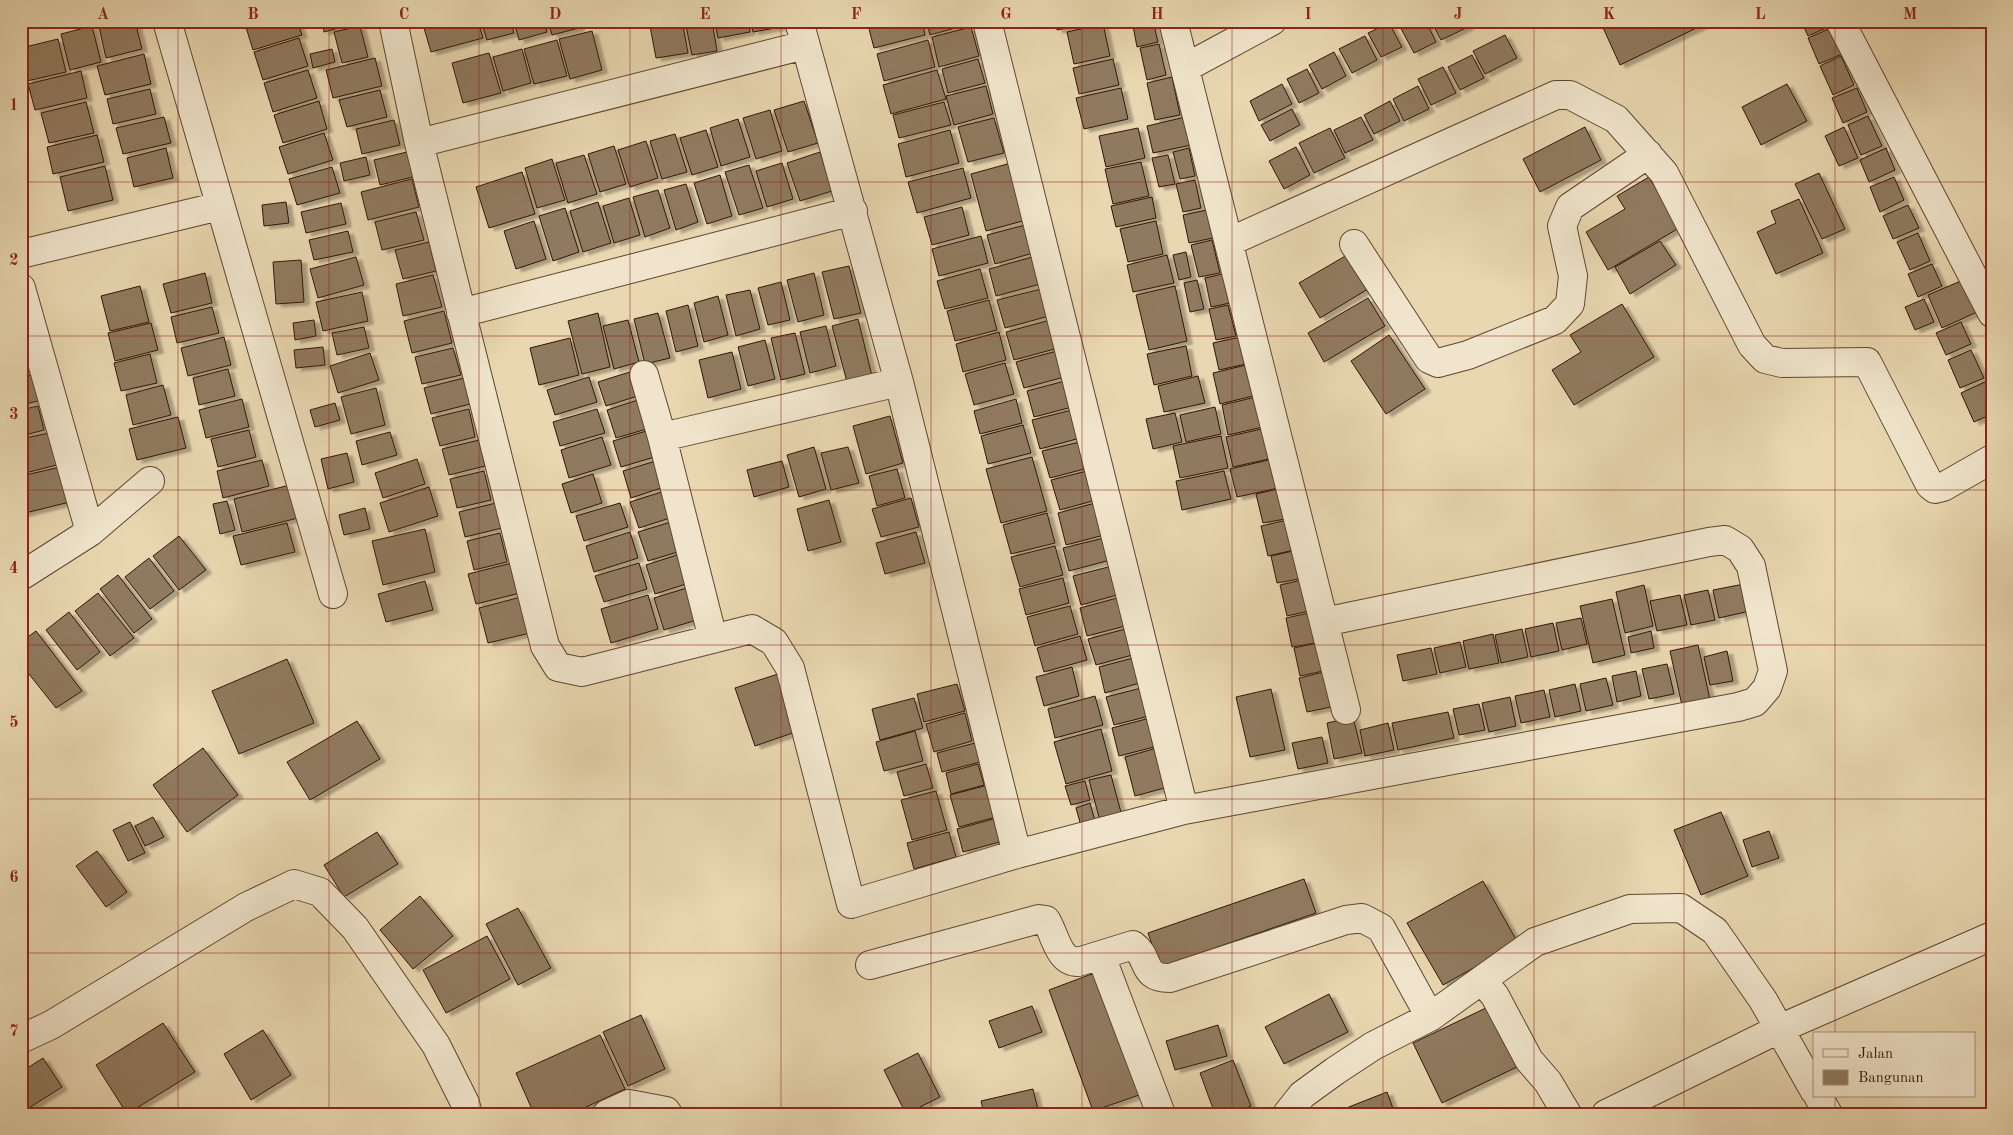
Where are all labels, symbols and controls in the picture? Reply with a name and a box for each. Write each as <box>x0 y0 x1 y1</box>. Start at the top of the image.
text: A <box>97 7 109 23</box>
text: B <box>247 7 259 23</box>
text: C <box>399 7 409 23</box>
text: D <box>549 7 561 23</box>
text: E <box>699 7 711 23</box>
text: F <box>851 7 862 23</box>
text: G <box>1000 7 1012 23</box>
text: H <box>1150 7 1164 23</box>
text: I <box>1304 7 1312 23</box>
text: J <box>1454 7 1463 23</box>
text: K <box>1603 7 1615 23</box>
text: L <box>1755 7 1766 23</box>
text: M <box>1903 7 1917 23</box>
text: 1 <box>9 98 19 114</box>
text: 2 <box>9 253 19 269</box>
text: 3 <box>9 407 19 423</box>
text: 4 <box>9 561 19 577</box>
text: 5 <box>9 715 19 731</box>
text: 6 <box>9 870 19 886</box>
text: 7 <box>9 1024 19 1040</box>
legend <box>1813 1032 1976 1098</box>
text: Jalan <box>1858 1047 1893 1062</box>
text: Bangunan <box>1858 1071 1924 1086</box>

